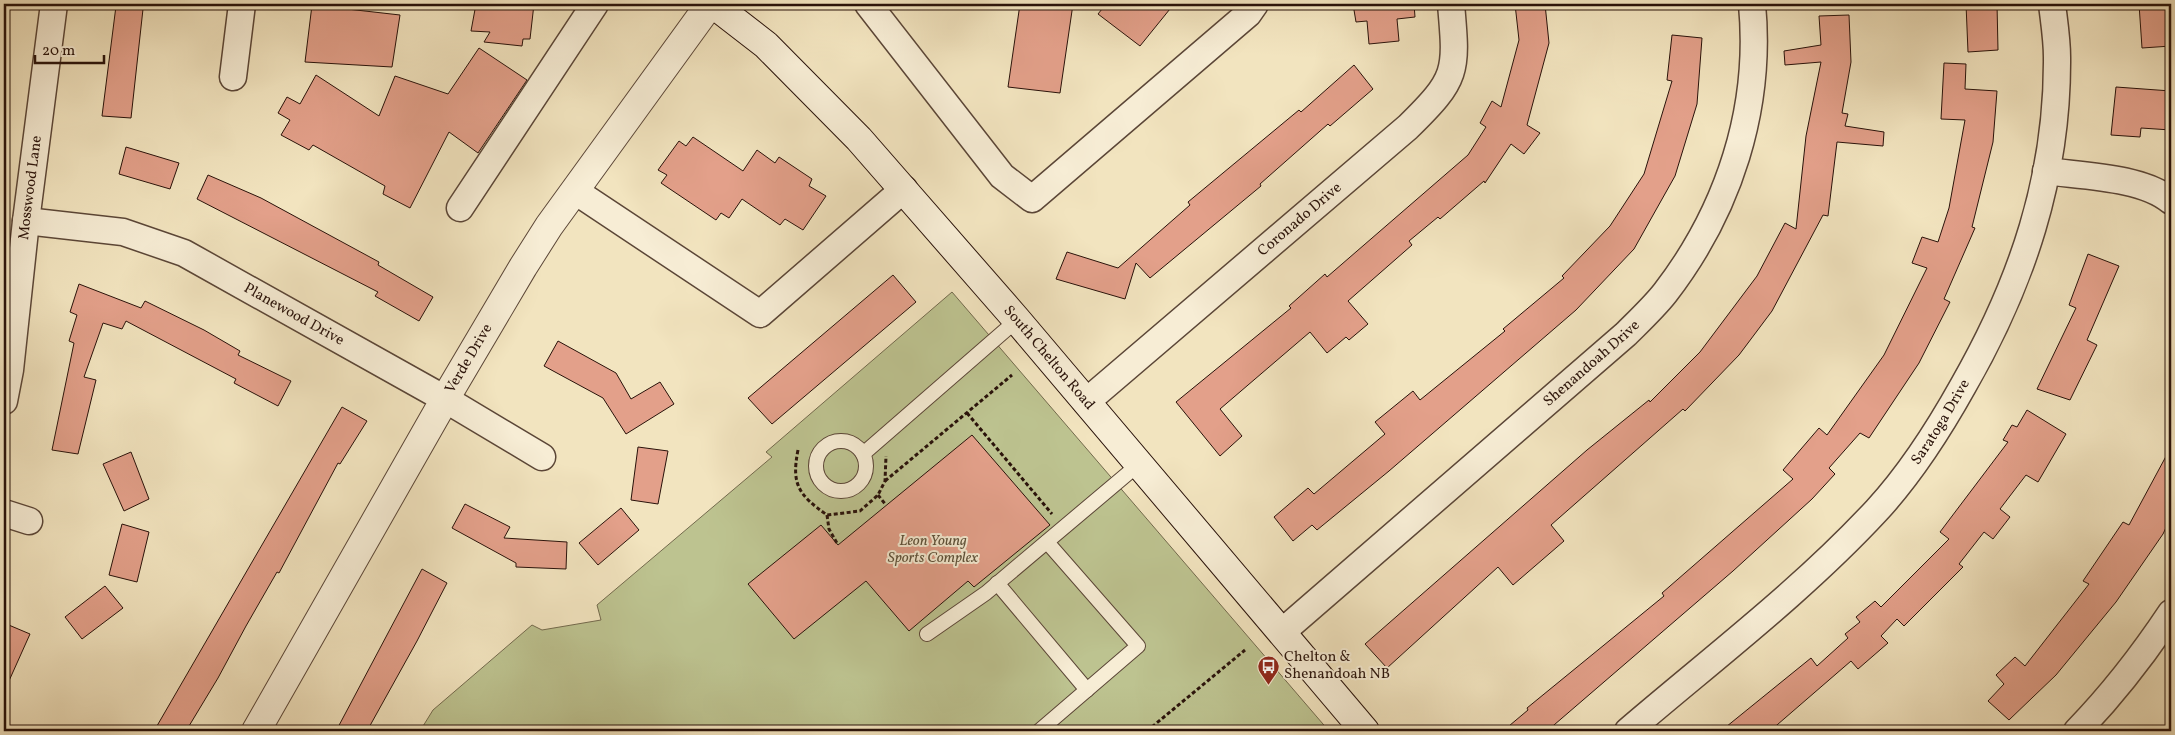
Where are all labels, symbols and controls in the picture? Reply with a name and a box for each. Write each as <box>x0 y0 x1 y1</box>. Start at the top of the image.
scale bar <box>35 32 104 64</box>
text: 20 m <box>42 41 75 62</box>
street label: Mosswood Lane <box>14 134 47 241</box>
street label: Coronado Drive <box>1253 178 1346 261</box>
street label: Planewood Drive <box>240 278 348 351</box>
street label: South Chelton Road <box>998 301 1099 415</box>
street label: Shenandoah Drive <box>1539 315 1645 412</box>
street label: Verde Drive <box>440 320 498 397</box>
street label: Saratoga Drive <box>1906 375 1975 469</box>
park label: Leon Young Sports Complex <box>888 531 978 569</box>
place label: Chelton & Shenandoah NB <box>1284 647 1390 685</box>
bus stop icon: Chelton & Shenandoah NB <box>1256 654 1280 685</box>

